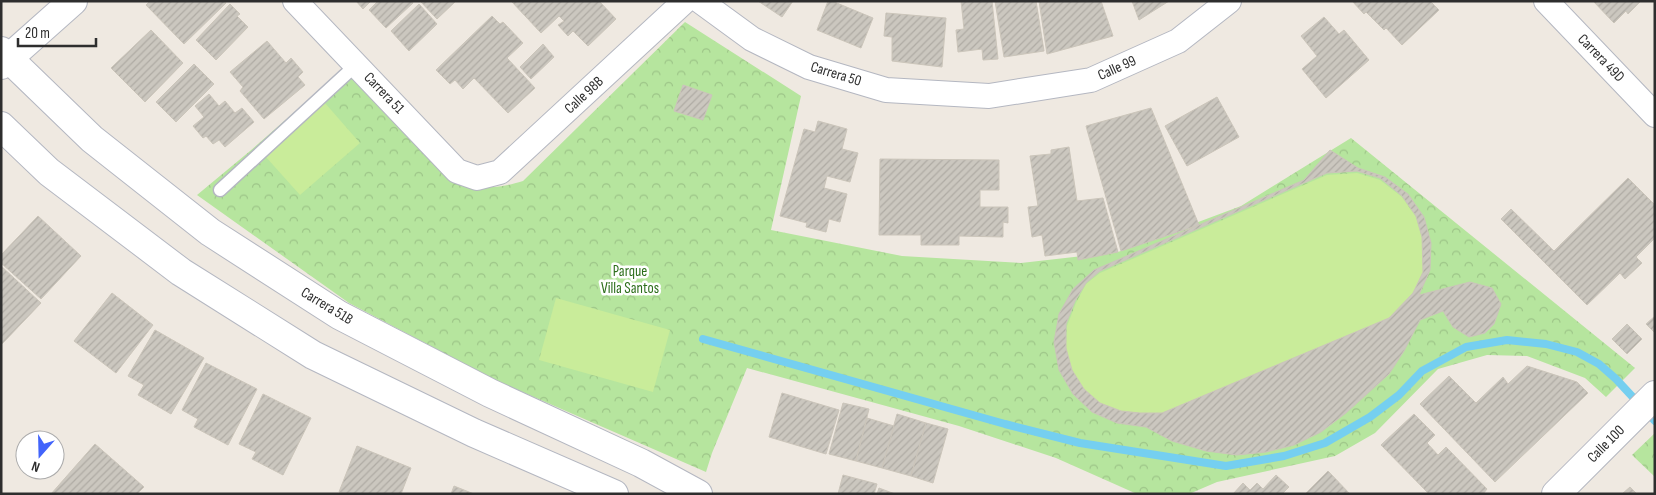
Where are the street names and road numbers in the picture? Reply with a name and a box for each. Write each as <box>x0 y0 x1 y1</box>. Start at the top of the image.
street label: Carrera 49D <box>1573 30 1629 86</box>
street label: Calle 99 <box>1095 51 1139 85</box>
street label: Carrera 50 <box>808 57 864 91</box>
street label: Carrera 51 <box>360 68 409 118</box>
street label: Calle 98B <box>560 72 608 118</box>
street label: Carrera 51B <box>297 283 357 329</box>
street label: Calle 100 <box>1583 421 1629 467</box>

